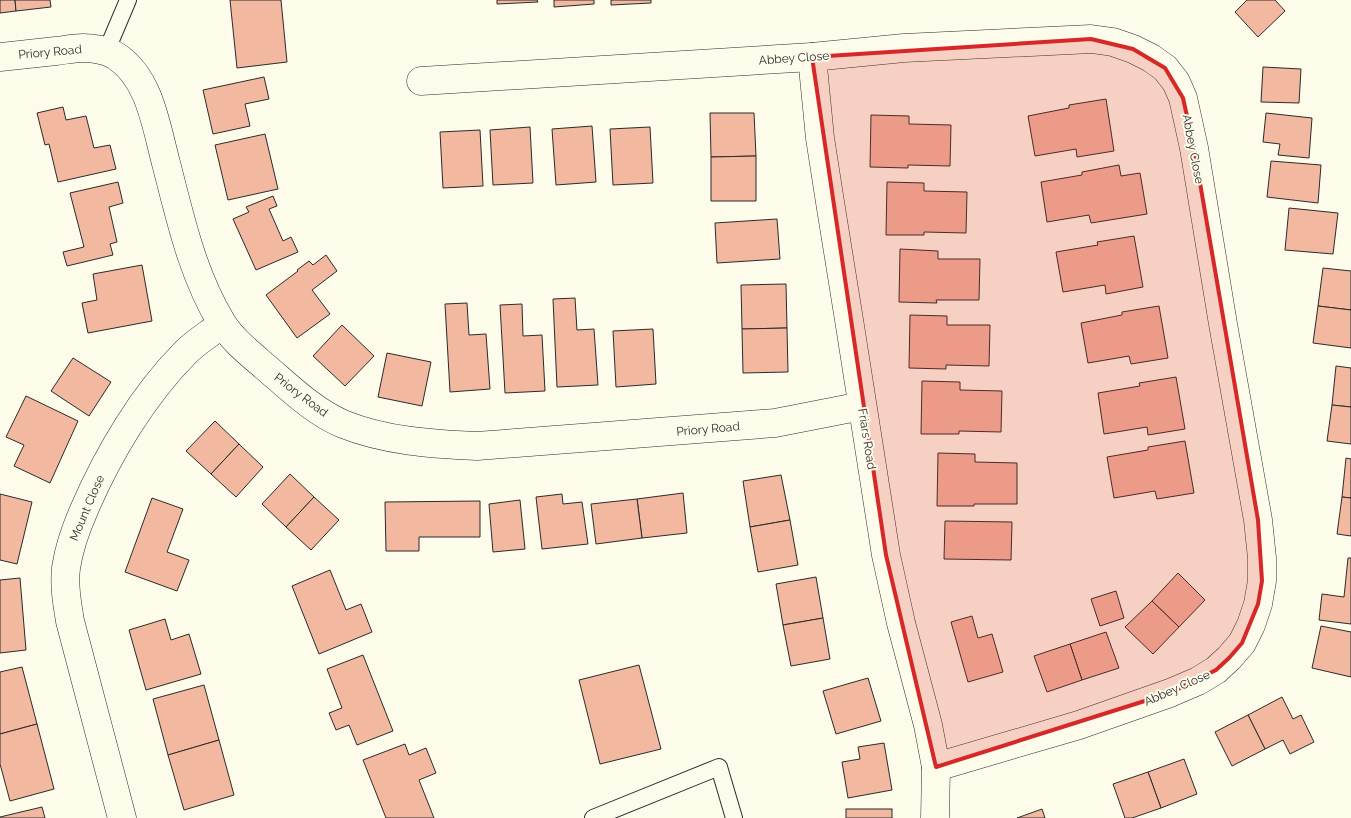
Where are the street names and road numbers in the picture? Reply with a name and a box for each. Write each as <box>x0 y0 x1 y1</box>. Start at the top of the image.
street label: Priory Road <box>18 42 82 62</box>
street label: Abbey Close <box>758 49 830 67</box>
street label: Abbey Close <box>1179 113 1207 185</box>
street label: Priory Road <box>271 370 331 420</box>
street label: Friars Road <box>855 407 879 471</box>
street label: Priory Road <box>676 419 740 439</box>
street label: Mount Close <box>67 473 107 543</box>
street label: Abbey Close <box>1142 667 1212 709</box>

